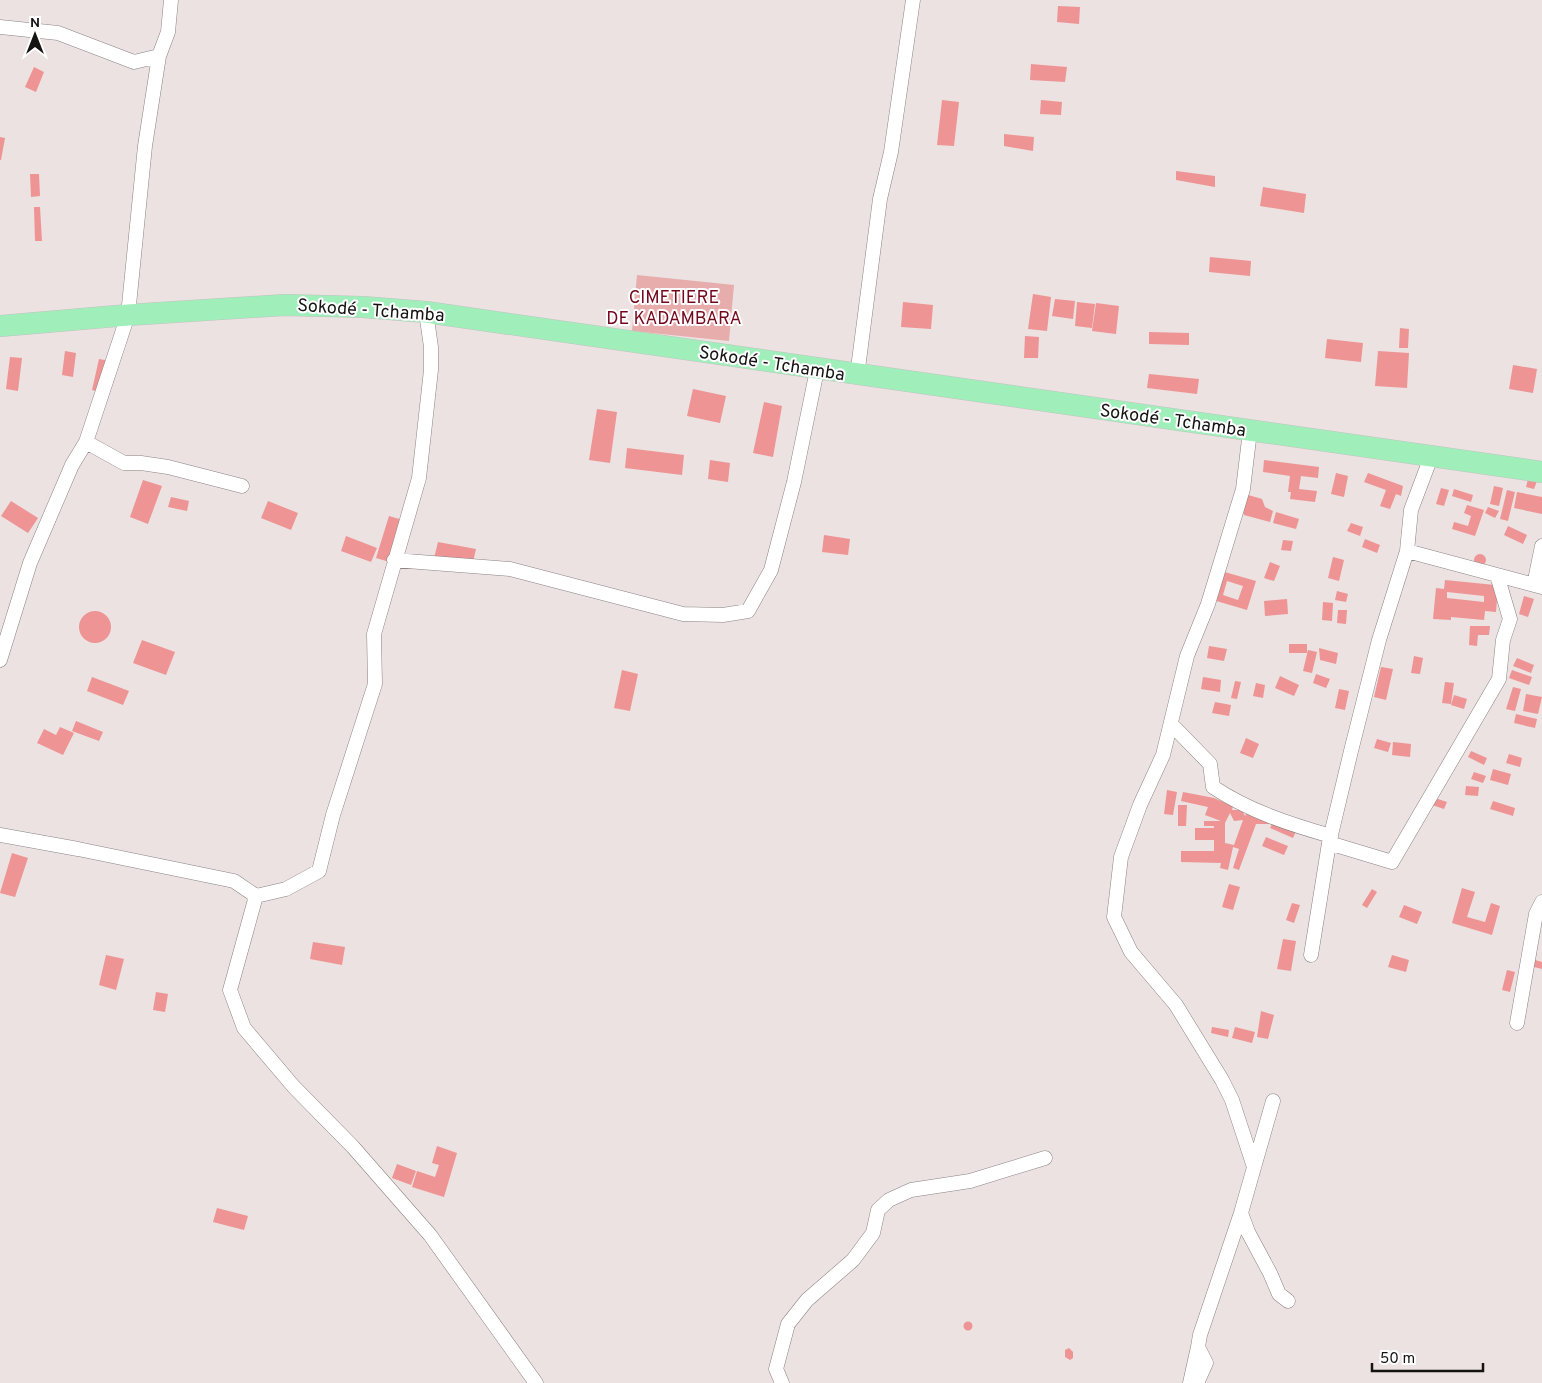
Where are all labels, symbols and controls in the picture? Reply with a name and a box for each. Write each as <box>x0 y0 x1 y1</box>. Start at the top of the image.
north arrow <box>10 10 60 60</box>
text: N <box>30 15 40 32</box>
park label: CIMETIERE DE KADAMBARA <box>606 287 742 331</box>
street label: Sokodé - Tchamba <box>297 295 445 328</box>
street label: Sokodé - Tchamba <box>697 342 846 387</box>
street label: Sokodé - Tchamba <box>1098 400 1247 443</box>
scale bar <box>1372 1340 1483 1372</box>
text: 50 m <box>1380 1350 1415 1369</box>

